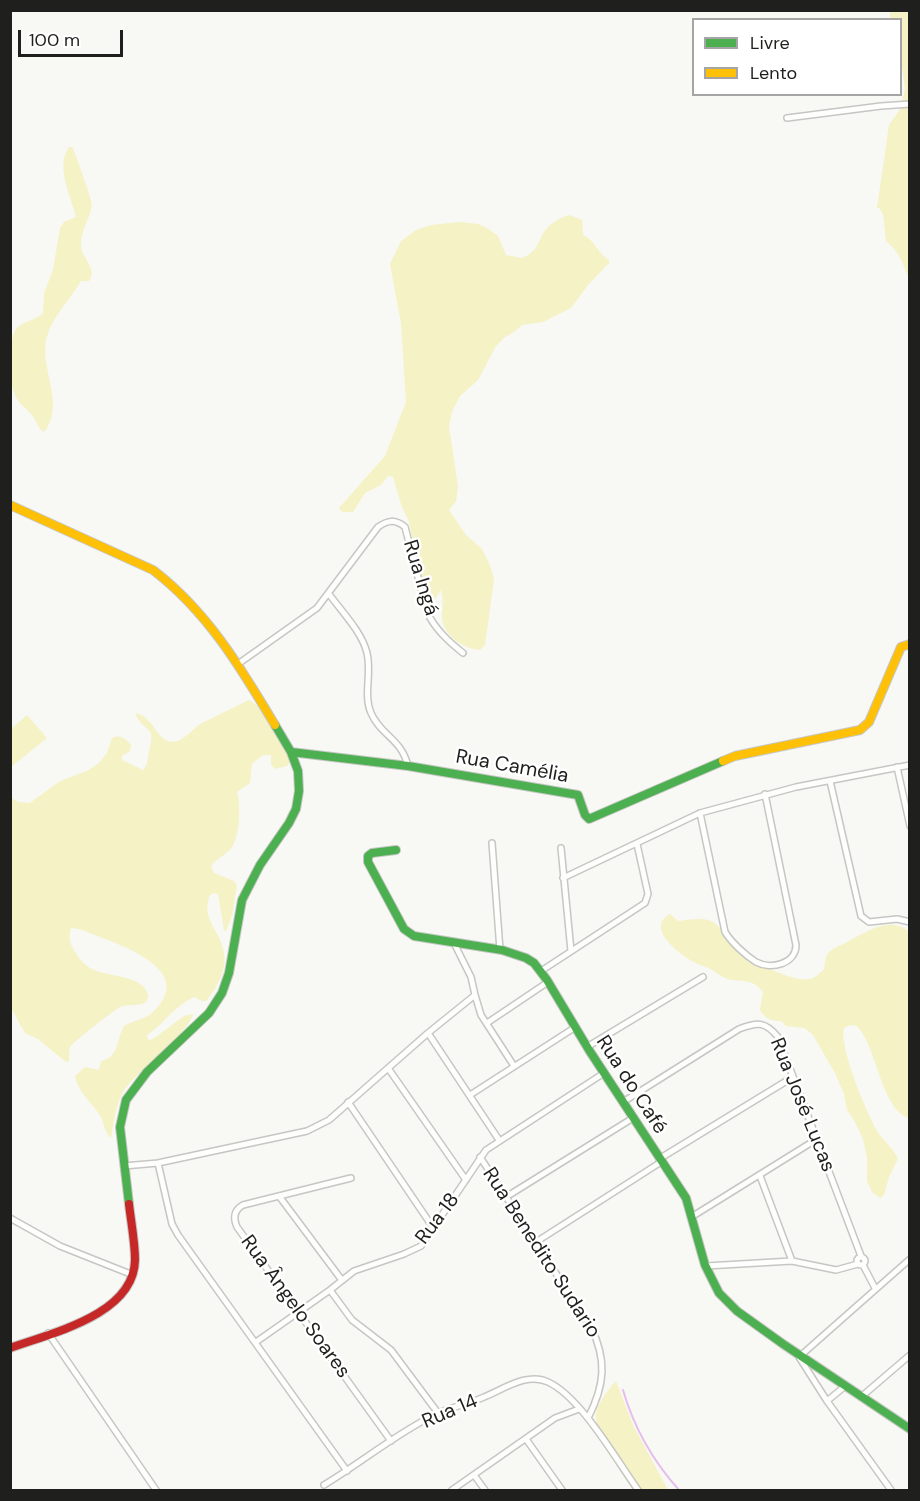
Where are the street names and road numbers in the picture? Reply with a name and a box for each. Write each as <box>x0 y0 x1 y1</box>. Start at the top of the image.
street label: Rua Ingá <box>397 537 443 619</box>
street label: Rua Camélia <box>454 745 570 789</box>
street label: Rua do Café <box>590 1031 672 1139</box>
street label: Rua José Lucas <box>764 1034 840 1176</box>
street label: Rua Benedito Sudario <box>477 1163 605 1343</box>
street label: Rua 18 <box>411 1189 465 1249</box>
street label: Rua Ângelo Soares <box>235 1231 355 1383</box>
street label: Rua 14 <box>419 1390 481 1434</box>

